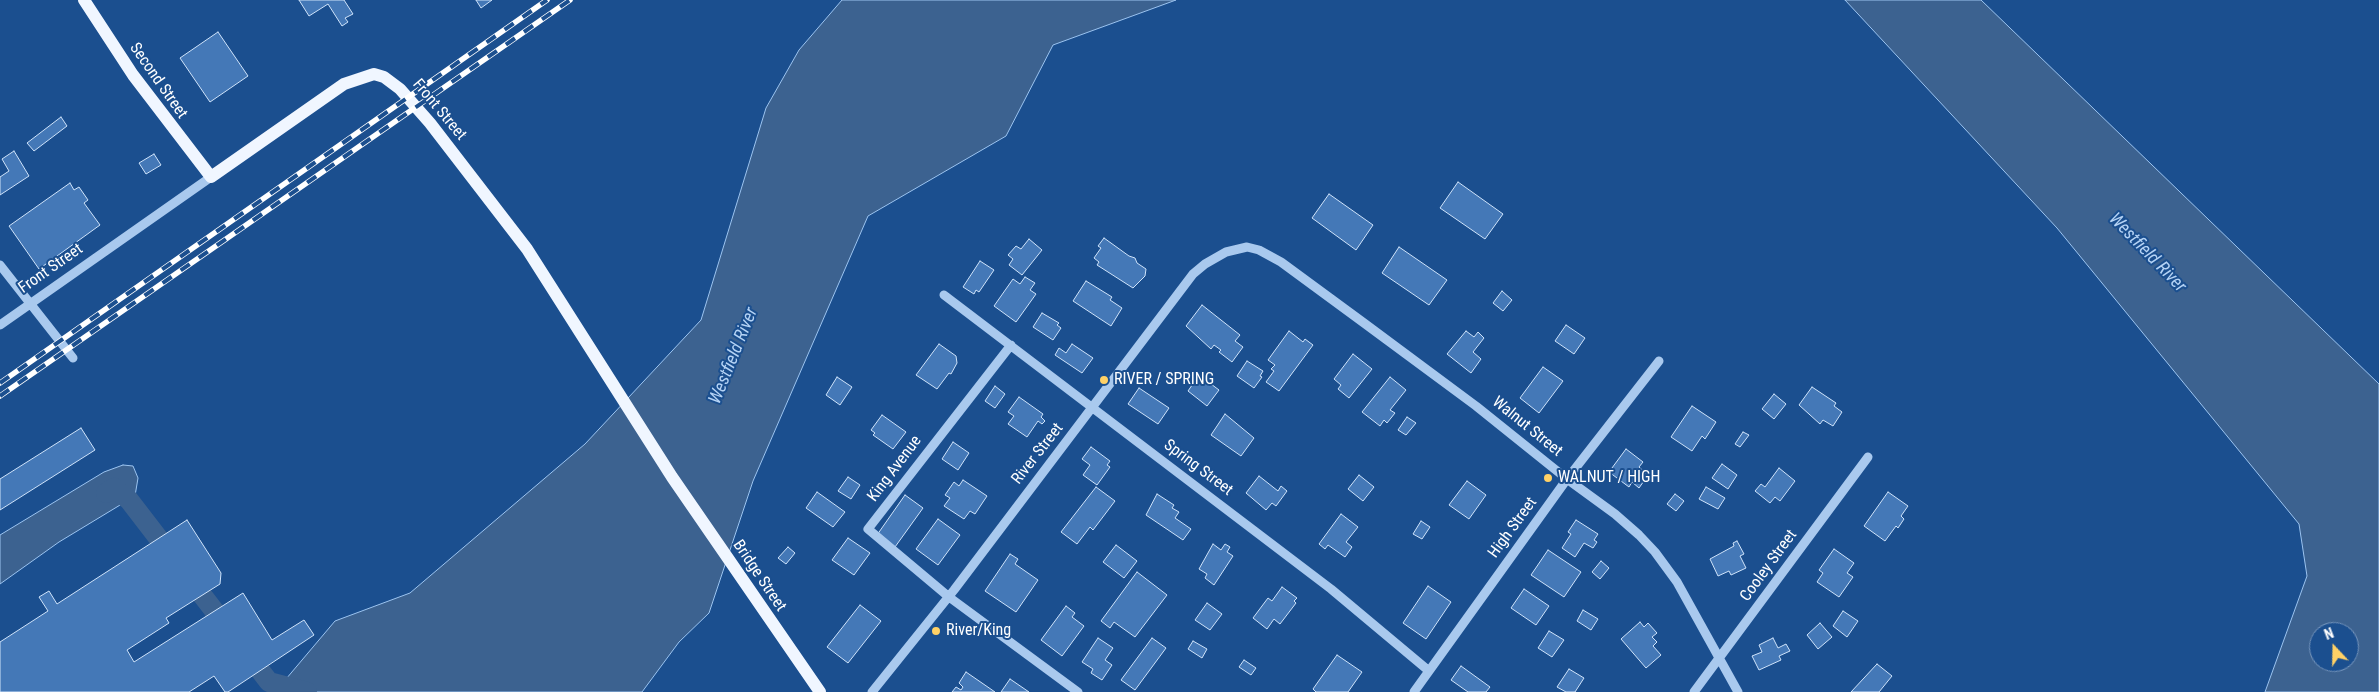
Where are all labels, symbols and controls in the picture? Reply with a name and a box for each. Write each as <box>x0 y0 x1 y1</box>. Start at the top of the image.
street label: Second Street <box>125 39 191 123</box>
street label: Front Street <box>408 76 470 144</box>
water label: Westfield River <box>2104 209 2190 297</box>
street label: Front Street <box>15 240 87 298</box>
water label: Westfield River <box>705 305 763 407</box>
place label: RIVER / SPRING <box>1114 370 1214 390</box>
marker: RIVER / SPRING <box>1098 374 1110 386</box>
street label: Walnut Street <box>1488 393 1566 461</box>
street label: River Street <box>1008 420 1068 488</box>
street label: King Avenue <box>864 432 926 506</box>
street label: Spring Street <box>1160 436 1236 500</box>
place label: WALNUT / HIGH <box>1558 468 1660 488</box>
marker: WALNUT / HIGH <box>1542 472 1554 484</box>
street label: High Street <box>1485 494 1541 562</box>
street label: Cooley Street <box>1737 526 1801 606</box>
street label: Bridge Street <box>728 537 790 615</box>
place label: River/King <box>946 621 1011 641</box>
north arrow <box>2309 622 2359 672</box>
marker: River/King <box>930 625 942 637</box>
text: N <box>2322 625 2336 643</box>

